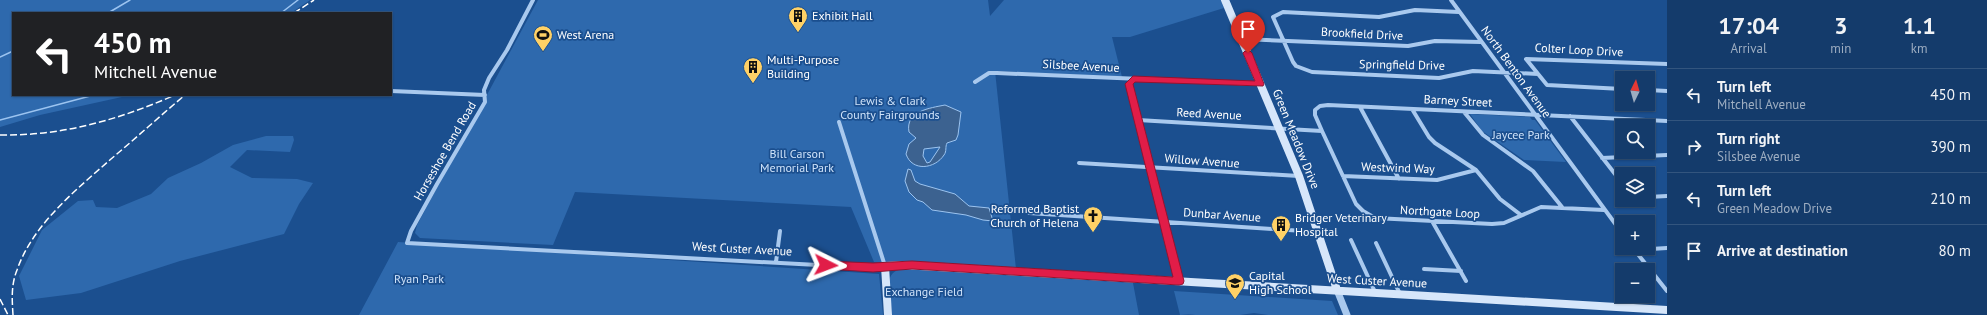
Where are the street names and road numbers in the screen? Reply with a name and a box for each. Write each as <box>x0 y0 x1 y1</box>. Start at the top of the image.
street label: North Benton Avenue <box>1478 23 1555 120</box>
street label: Brookfield Drive <box>1321 24 1404 43</box>
street label: Colter Loop Drive <box>1534 40 1624 59</box>
street label: Silsbee Avenue <box>1042 56 1120 75</box>
street label: Springfield Drive <box>1359 56 1445 73</box>
street label: Green Meadow Drive <box>1270 87 1323 191</box>
street label: Barney Street <box>1423 91 1493 110</box>
street label: Horseshoe Bend Road <box>410 99 479 203</box>
street label: Reed Avenue <box>1176 104 1242 123</box>
street label: Willow Avenue <box>1164 150 1240 171</box>
street label: Westwind Way <box>1361 159 1435 176</box>
street label: Northgate Loop <box>1400 202 1480 221</box>
street label: Dunbar Avenue <box>1183 204 1261 225</box>
street label: West Custer Avenue <box>691 238 793 259</box>
street label: West Custer Avenue <box>1326 270 1428 291</box>

